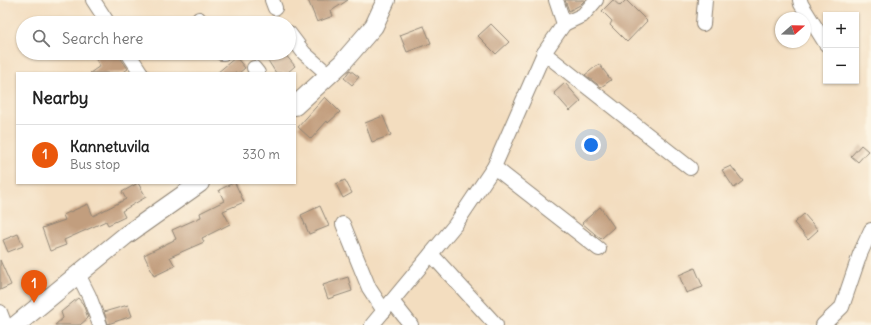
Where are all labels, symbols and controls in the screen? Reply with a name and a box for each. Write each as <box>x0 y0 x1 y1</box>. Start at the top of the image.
north arrow <box>775 12 811 48</box>
map controls <box>823 12 859 84</box>
button: + <box>823 12 859 48</box>
search box <box>16 16 296 60</box>
icon: search <box>30 27 52 49</box>
text: Search here <box>62 29 143 48</box>
button: − <box>823 48 859 84</box>
text: Nearby <box>32 87 88 109</box>
your location <box>581 135 601 155</box>
text: Kannetuvila <box>70 137 150 156</box>
text: 1 <box>42 146 48 163</box>
text: 330 m <box>242 146 280 163</box>
text: Bus stop <box>70 156 120 173</box>
pin: 1 <box>21 270 47 303</box>

